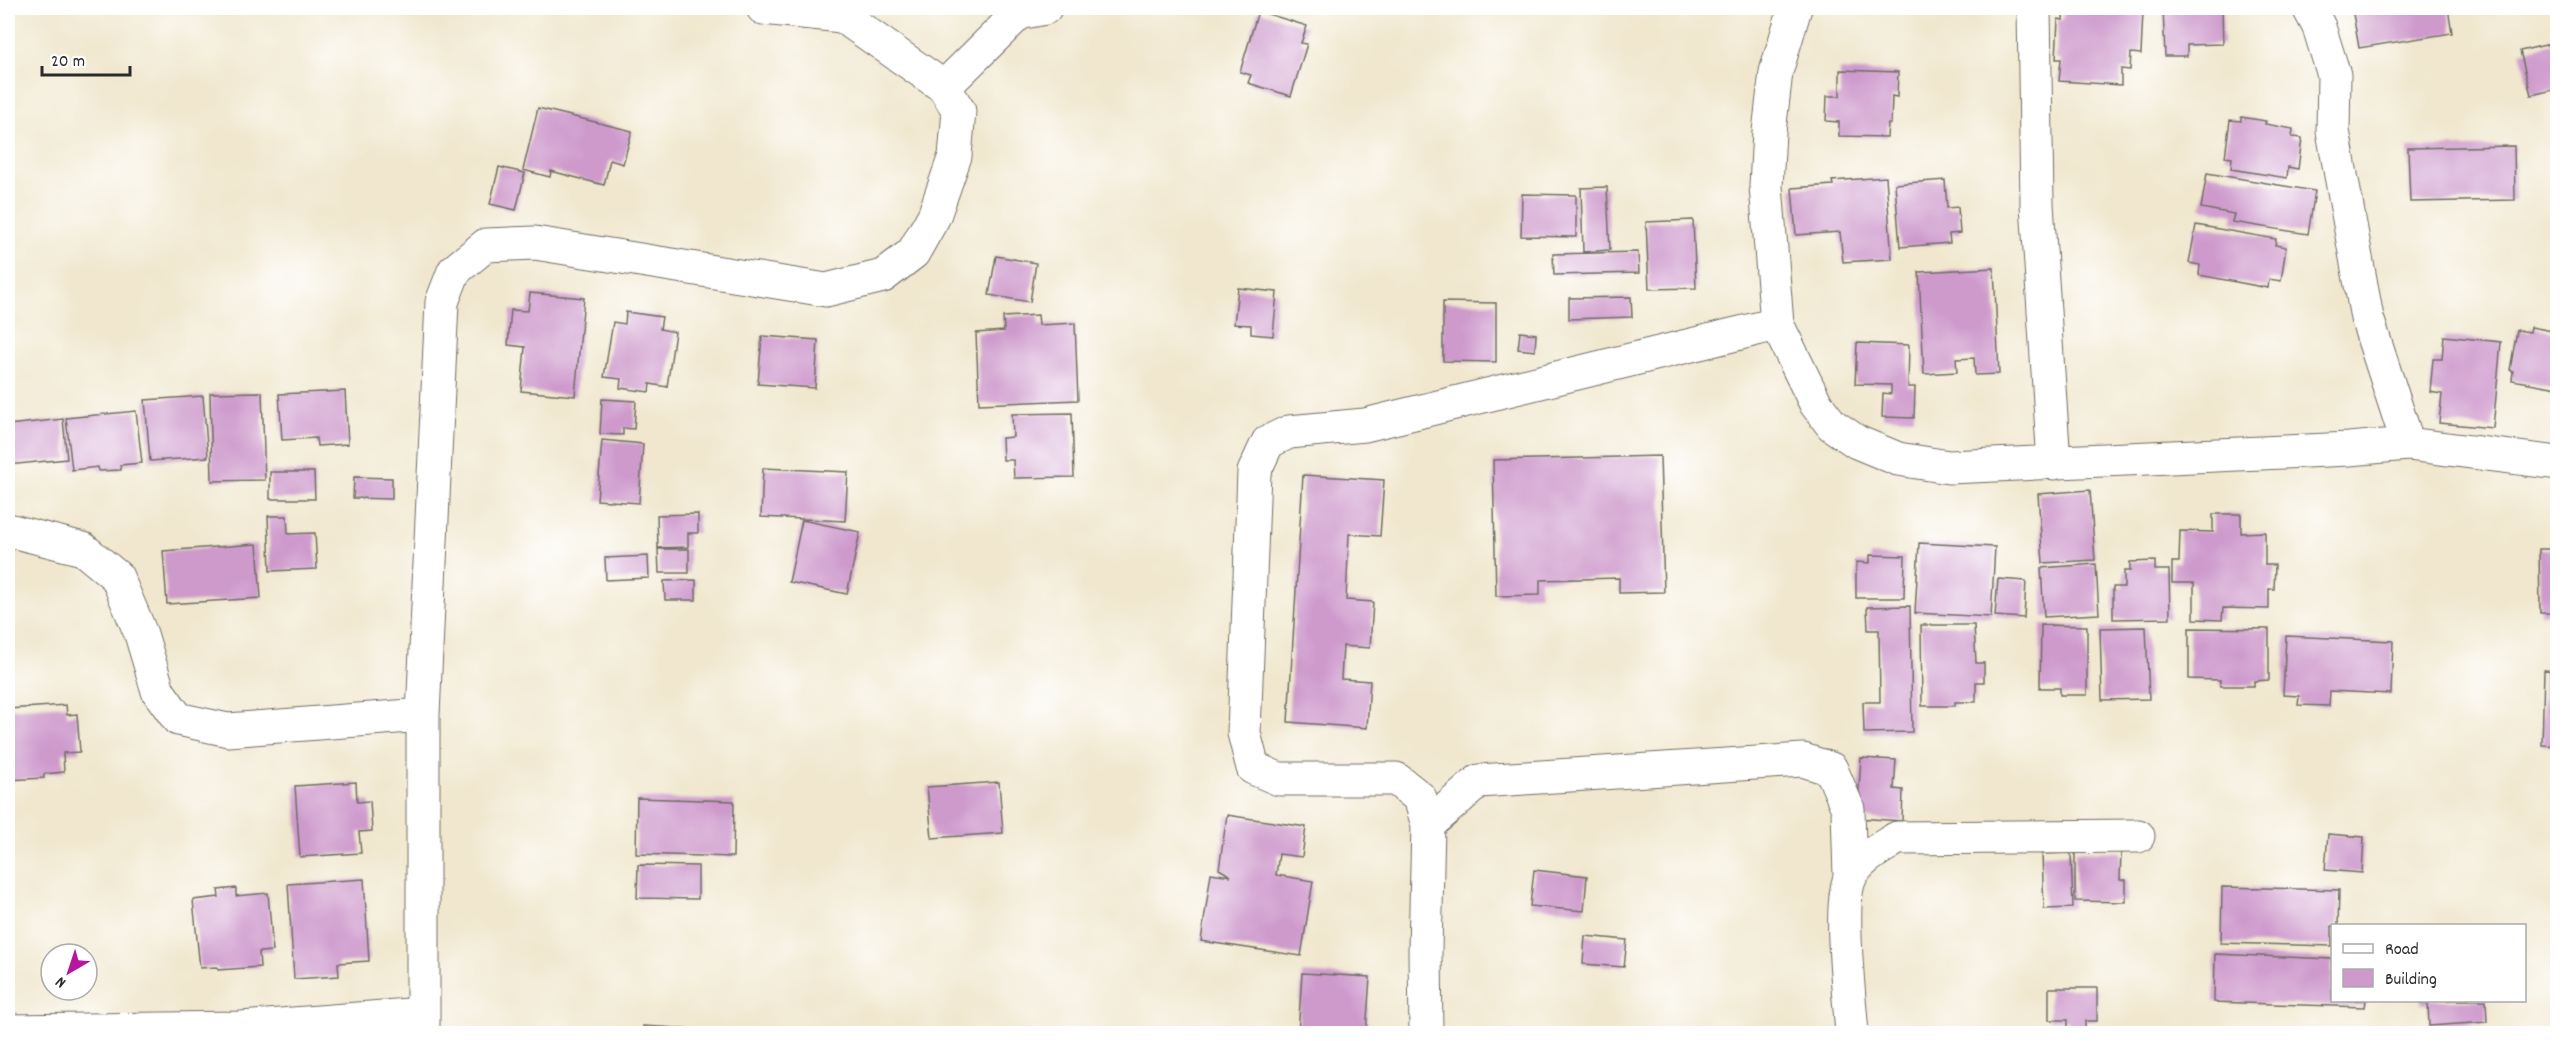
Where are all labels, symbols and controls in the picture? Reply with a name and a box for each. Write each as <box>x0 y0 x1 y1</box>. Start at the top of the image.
scale bar <box>42 39 130 77</box>
text: 20 m <box>51 50 85 75</box>
legend <box>2331 924 2526 1002</box>
text: Road <box>2385 938 2419 963</box>
north arrow <box>39 942 99 1002</box>
text: Building <box>2385 968 2437 993</box>
text: N <box>51 970 71 993</box>

